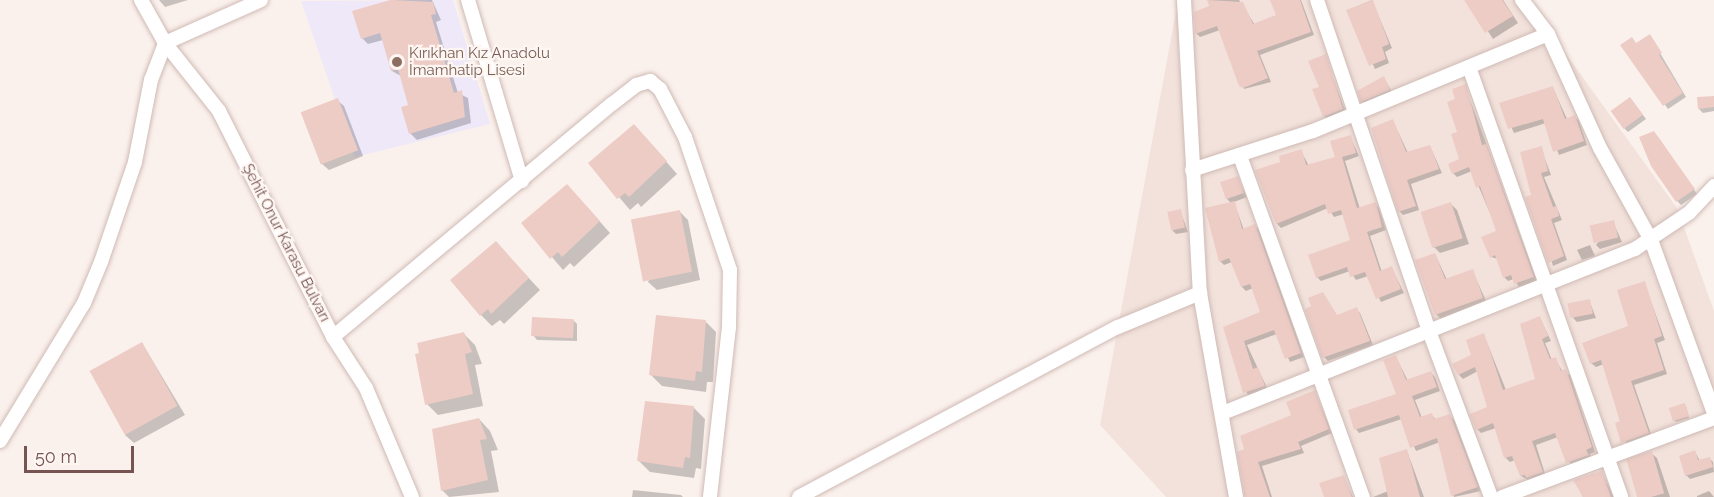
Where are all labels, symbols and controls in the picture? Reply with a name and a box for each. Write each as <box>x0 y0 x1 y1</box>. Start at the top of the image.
place label: Kırıkhan Kız Anadolu İmamhatip Lisesi <box>409 44 550 79</box>
marker: Kırıkhan Kız Anadolu İmamhatip Lisesi <box>390 55 404 69</box>
street label: Şehit Onur Karasu Bulvarı <box>238 161 334 325</box>
scale bar <box>27 434 136 472</box>
text: 50 m <box>35 446 77 467</box>

